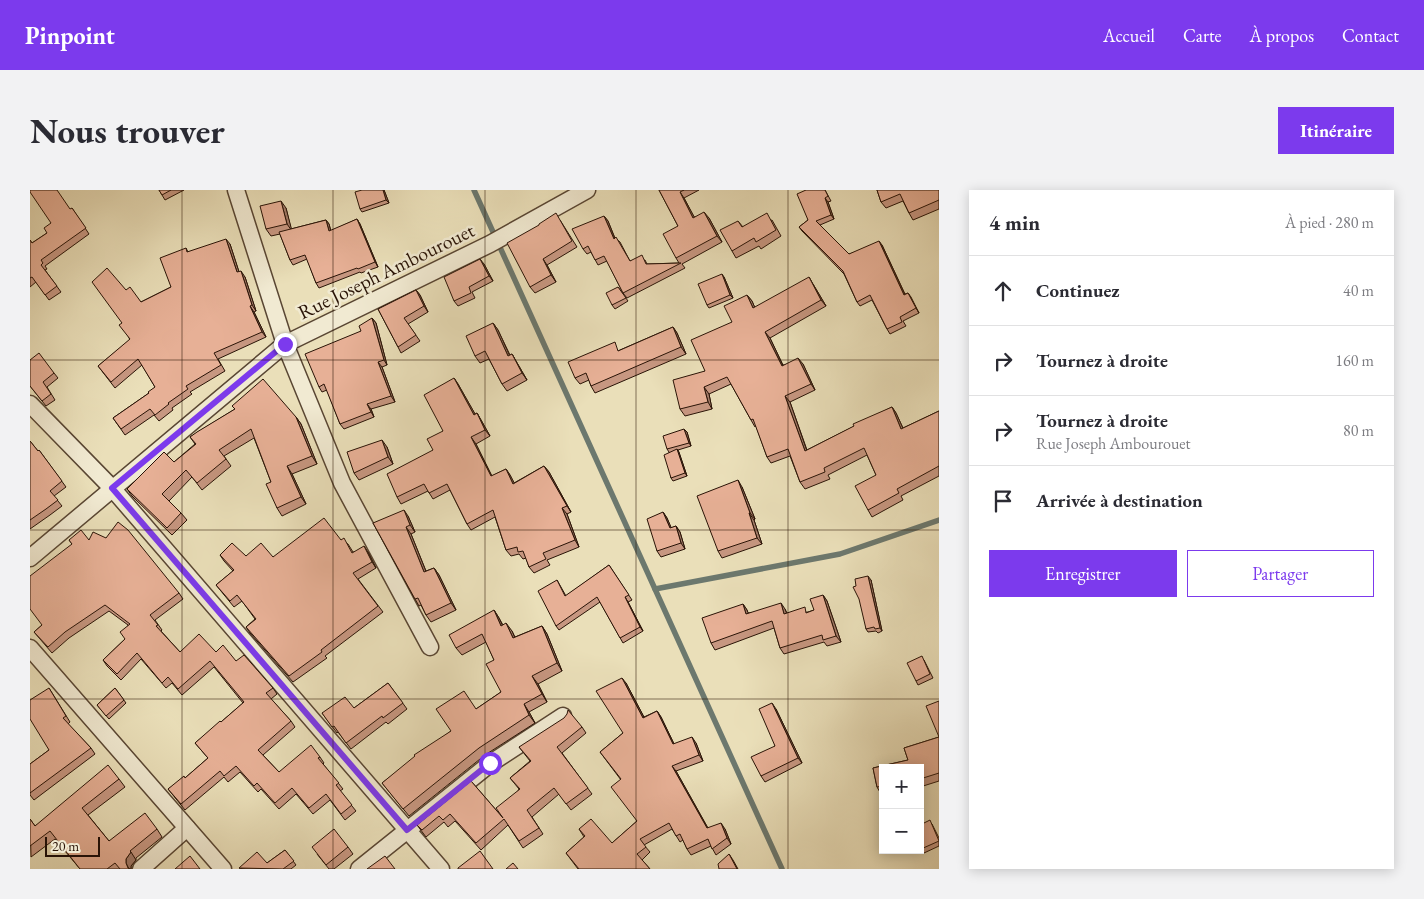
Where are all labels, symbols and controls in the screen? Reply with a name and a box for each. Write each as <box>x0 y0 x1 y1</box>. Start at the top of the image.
text: Pinpoint <box>25 20 115 51</box>
text: Accueil <box>1103 24 1155 47</box>
text: Carte <box>1183 24 1222 47</box>
text: À propos <box>1250 24 1314 47</box>
text: Contact <box>1342 24 1399 47</box>
button: Itinéraire <box>1278 107 1394 154</box>
text: Nous trouver <box>30 108 225 153</box>
text: 4 min <box>989 209 1040 236</box>
text: À pied · 280 m <box>1285 212 1374 233</box>
street label: Rue Joseph Ambourouet <box>293 217 479 325</box>
icon: ahead <box>989 277 1017 305</box>
text: Continuez <box>1036 278 1120 303</box>
text: 40 m <box>1343 280 1374 301</box>
route end <box>274 333 297 356</box>
icon: right <box>989 347 1017 375</box>
text: Tournez à droite <box>1036 348 1168 373</box>
text: 160 m <box>1335 350 1374 371</box>
text: Tournez à droite <box>1036 408 1168 433</box>
icon: right <box>989 417 1017 445</box>
text: 80 m <box>1343 420 1374 441</box>
text: Rue Joseph Ambourouet <box>1036 433 1191 454</box>
icon: arrive <box>989 487 1017 515</box>
text: Arrivée à destination <box>1036 488 1203 513</box>
button: Enregistrer <box>989 550 1177 597</box>
button: Partager <box>1187 550 1374 597</box>
route start <box>479 752 502 775</box>
map controls <box>879 764 924 854</box>
button: + <box>879 764 924 809</box>
button: − <box>879 809 924 854</box>
scale bar <box>45 834 100 857</box>
text: 20 m <box>52 837 79 855</box>

